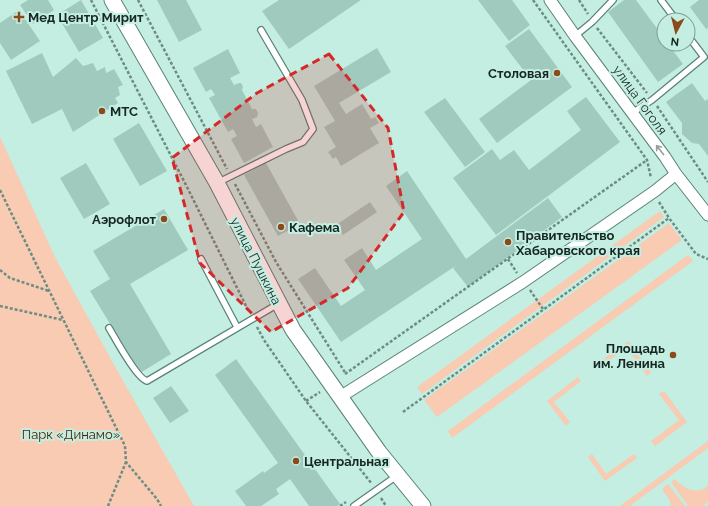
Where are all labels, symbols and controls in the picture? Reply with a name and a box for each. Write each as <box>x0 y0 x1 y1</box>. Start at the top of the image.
place label: Мед Центр Мирит <box>28 10 144 25</box>
marker: Мед Центр Мирит <box>13 11 25 23</box>
north arrow <box>656 12 696 52</box>
text: N <box>670 34 680 48</box>
street label: улица Гоголя <box>610 63 670 137</box>
place label: Столовая <box>488 66 549 81</box>
marker: Столовая <box>552 68 562 78</box>
place label: МТС <box>110 104 138 119</box>
marker: МТС <box>97 106 107 116</box>
one-way arrow <box>656 145 664 156</box>
place label: Аэрофлот <box>92 212 157 227</box>
marker: Аэрофлот <box>159 214 169 224</box>
street label: улица Пушкина <box>228 215 284 307</box>
place label: Кафема <box>289 220 340 235</box>
marker: Кафема <box>276 222 286 232</box>
place label: Правительство Хабаровского края <box>515 228 640 258</box>
marker: Правительство Хабаровского края <box>503 237 513 247</box>
place label: Площадь им. Ленина <box>593 341 666 371</box>
marker: Площадь им. Ленина <box>668 350 678 360</box>
park label: Парк «Динамо» <box>22 427 120 442</box>
place label: Центральная <box>304 454 389 469</box>
marker: Центральная <box>291 456 301 466</box>

